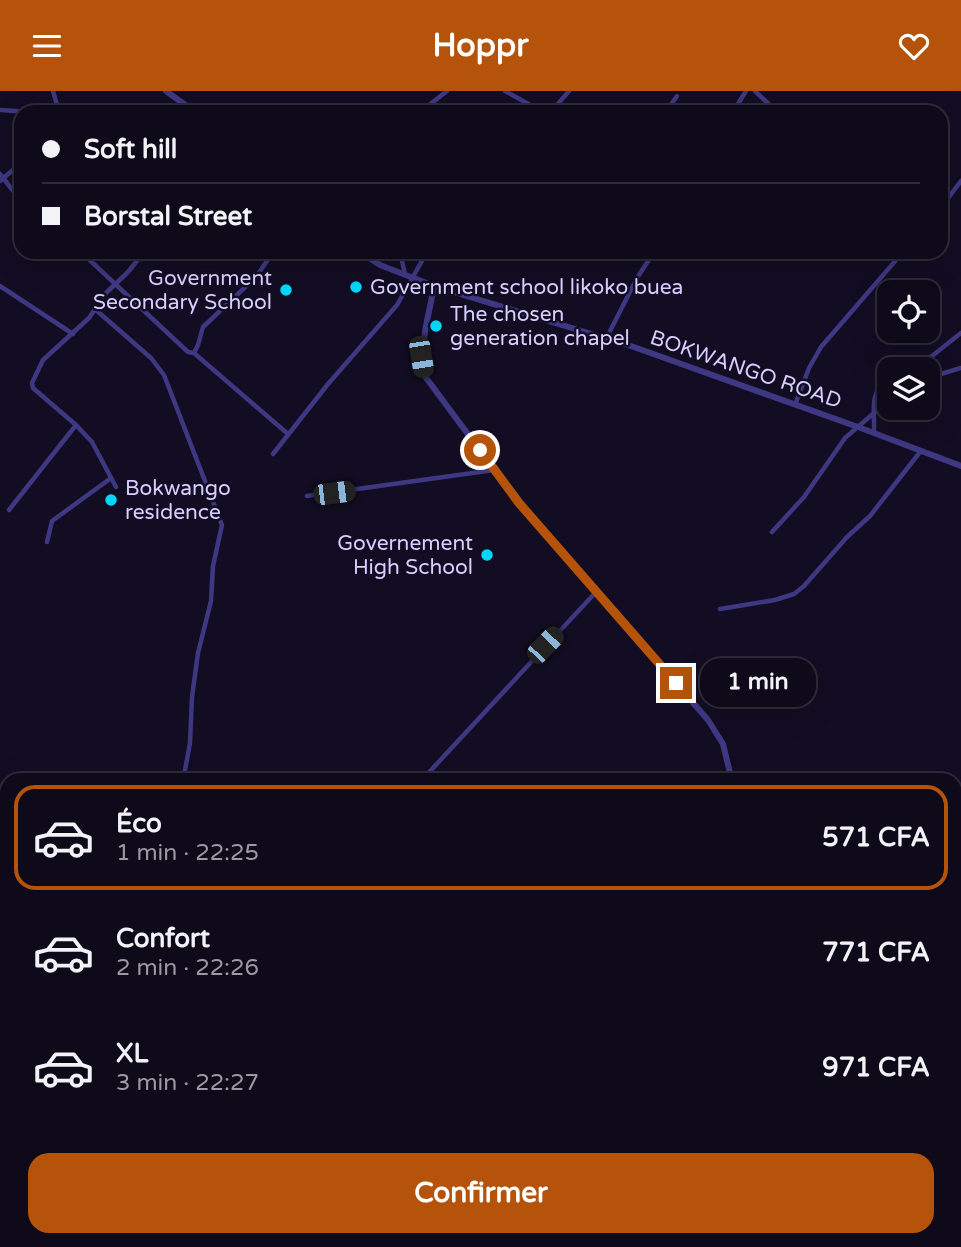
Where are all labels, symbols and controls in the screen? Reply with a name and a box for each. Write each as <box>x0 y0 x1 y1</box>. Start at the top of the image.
icon: menu <box>28 27 66 65</box>
text: Hoppr <box>433 27 528 65</box>
icon: heart <box>895 27 933 65</box>
text: Soft hill <box>84 134 177 165</box>
text: Borstal Street <box>84 201 252 232</box>
place label: Government Secondary School <box>93 266 272 315</box>
place label: Government school likoko buea <box>370 275 683 300</box>
marker: Government school likoko buea <box>348 279 364 295</box>
map controls <box>877 280 940 420</box>
button: locate <box>877 280 940 343</box>
marker: Government Secondary School <box>278 282 294 298</box>
place label: The chosen generation chapel <box>450 302 630 351</box>
marker: The chosen generation chapel <box>428 318 444 334</box>
street label: BOKWANGO ROAD <box>647 325 845 414</box>
car <box>408 335 435 379</box>
button: layers <box>877 357 940 420</box>
route start <box>464 434 496 466</box>
place label: Bokwango residence <box>125 476 231 525</box>
car <box>312 480 357 506</box>
marker: Bokwango residence <box>103 492 119 508</box>
place label: Governement High School <box>337 531 473 580</box>
marker: Governement High School <box>479 547 495 563</box>
car <box>523 623 568 667</box>
callout: 1 min <box>700 659 816 707</box>
route end <box>660 667 692 699</box>
text: 1 min <box>727 668 789 696</box>
icon: car <box>32 806 95 869</box>
text: Éco <box>116 808 162 839</box>
text: 571 CFA <box>822 822 930 853</box>
text: 1 min · 22:25 <box>116 839 259 867</box>
icon: car <box>32 921 95 984</box>
text: Confort <box>116 923 210 954</box>
text: 771 CFA <box>822 937 930 968</box>
text: 2 min · 22:26 <box>116 954 259 982</box>
icon: car <box>32 1036 95 1099</box>
text: XL <box>116 1038 148 1069</box>
text: 971 CFA <box>822 1052 930 1083</box>
text: 3 min · 22:27 <box>116 1069 259 1097</box>
button: Confirmer <box>28 1153 934 1233</box>

